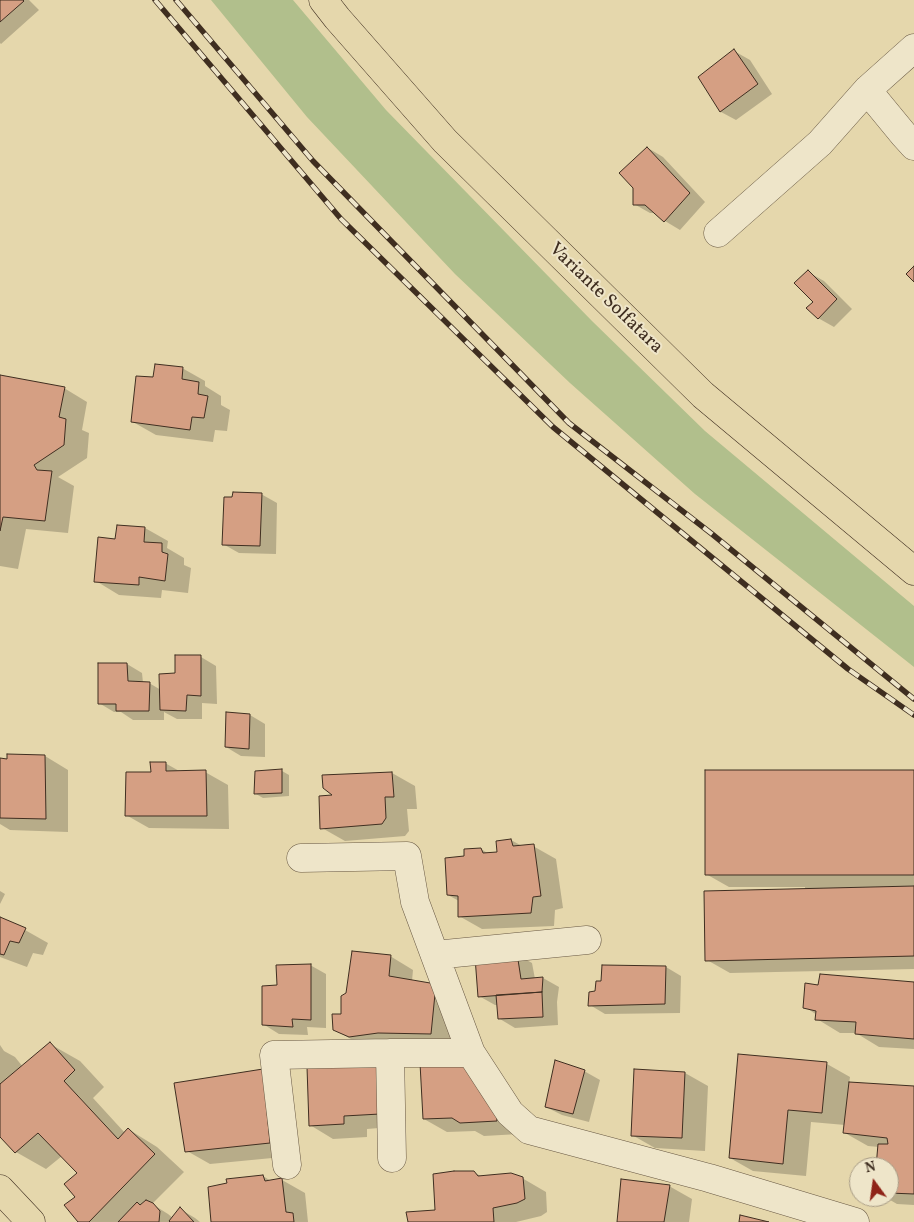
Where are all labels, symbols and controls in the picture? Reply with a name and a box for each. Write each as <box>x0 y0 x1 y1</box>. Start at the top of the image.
street label: Variante Solfatara <box>543 239 667 359</box>
north arrow <box>849 1157 899 1207</box>
text: N <box>863 1157 878 1178</box>

